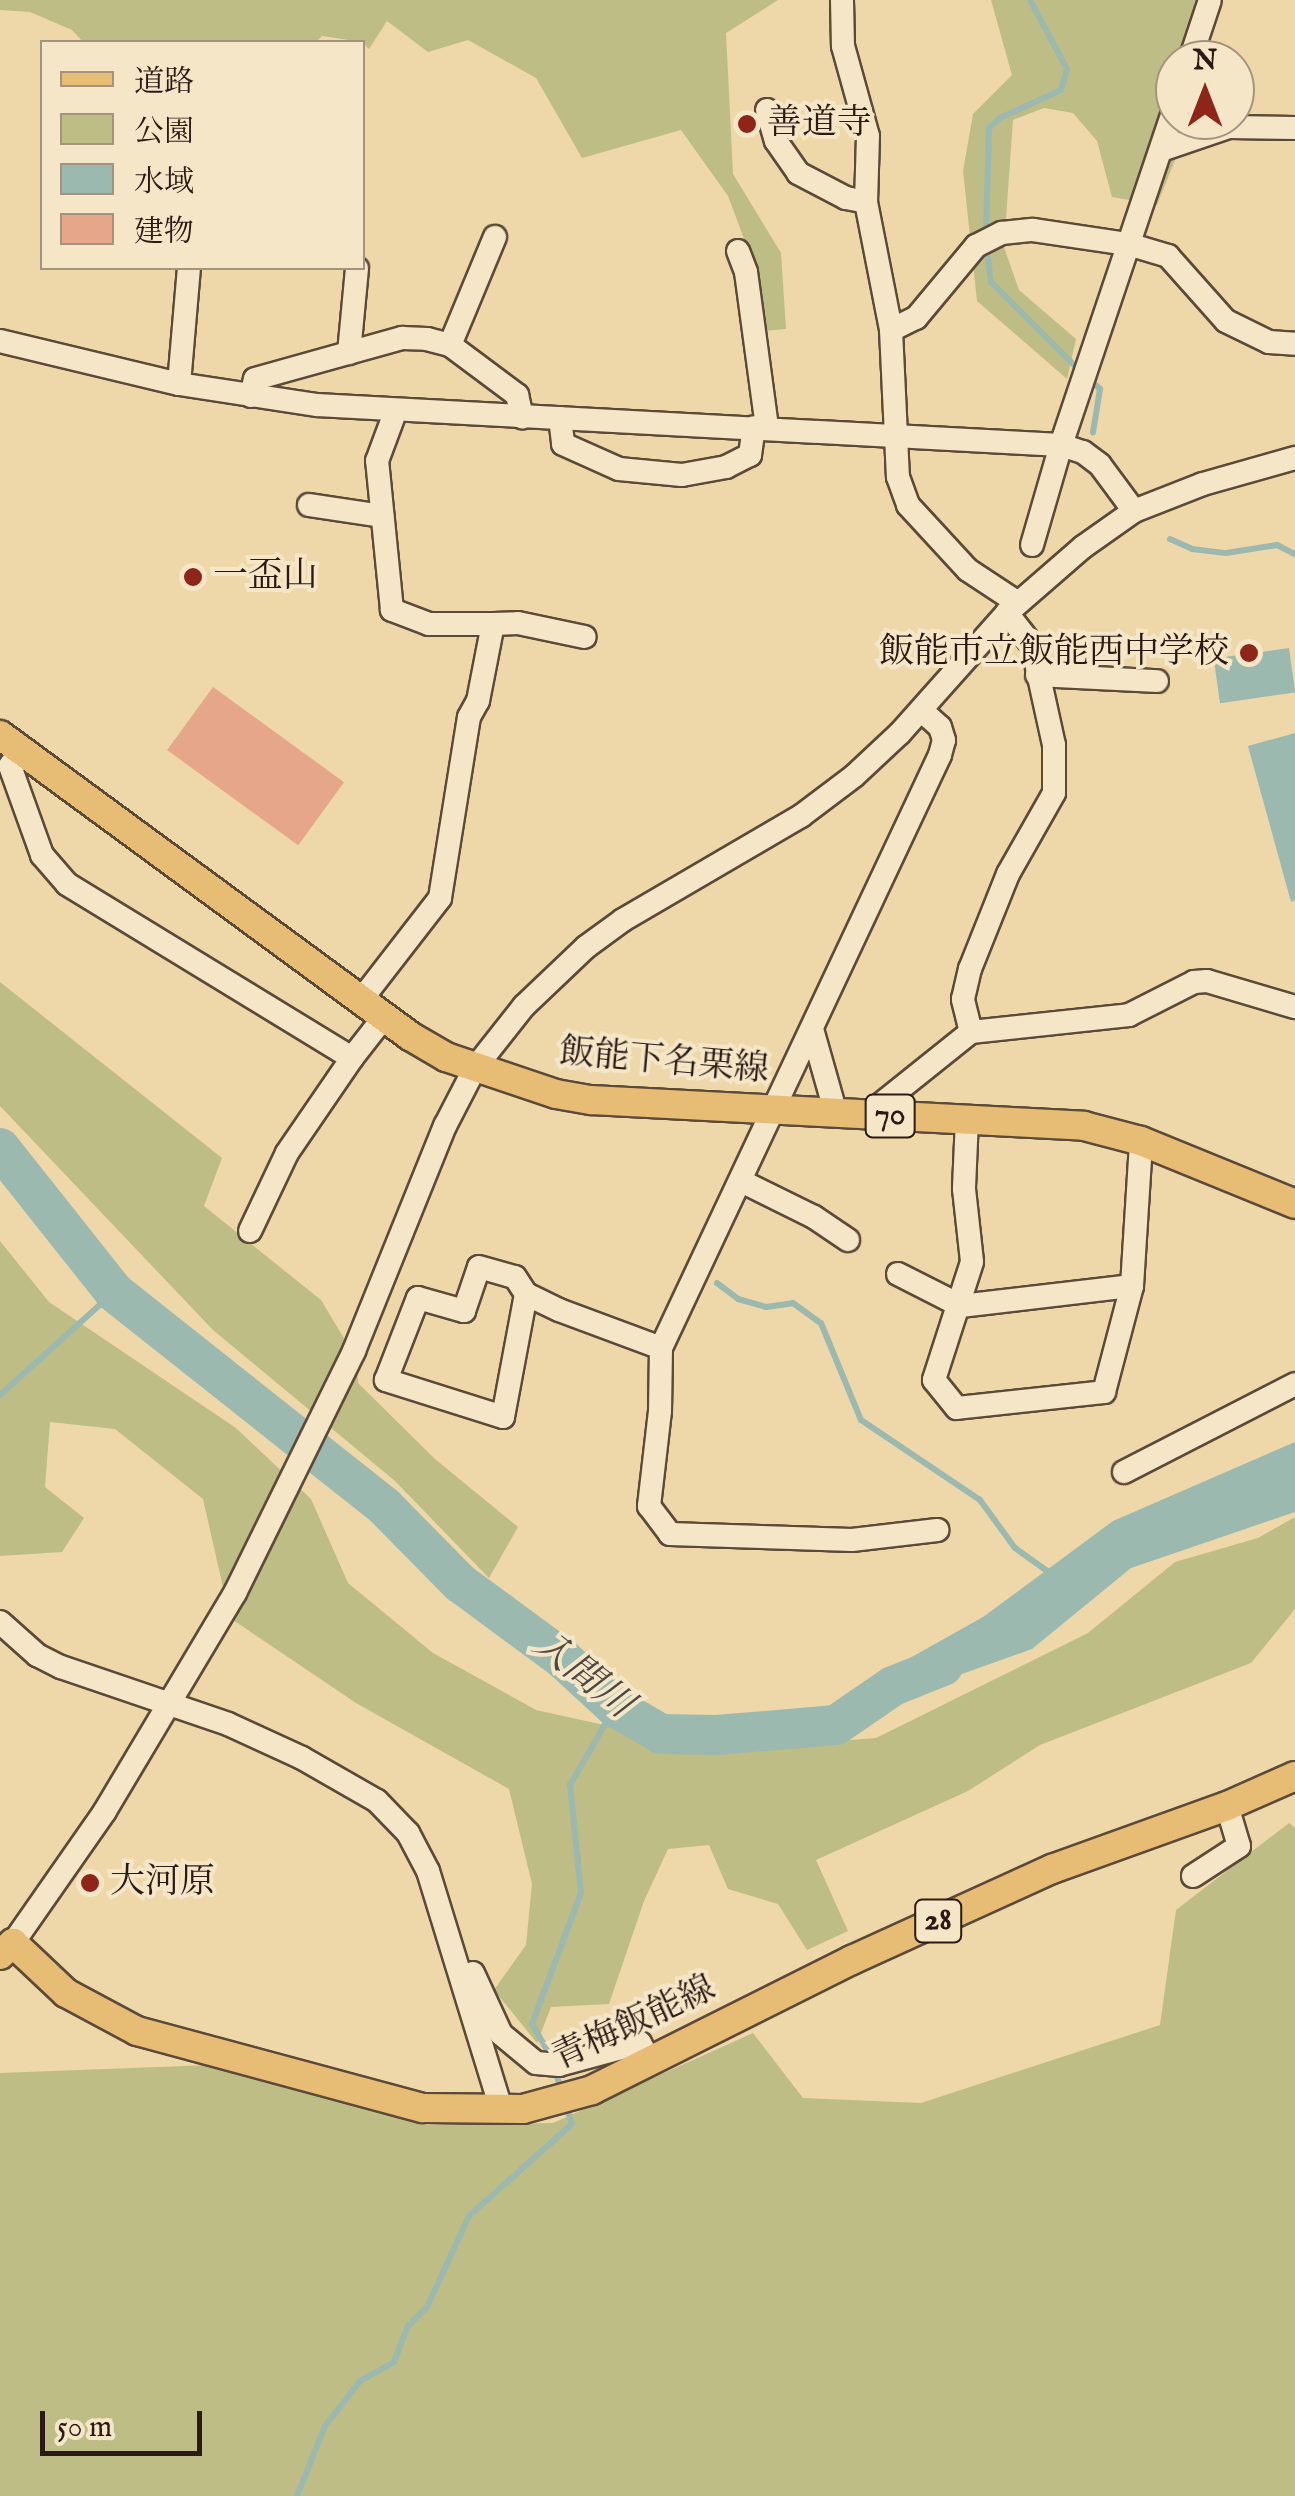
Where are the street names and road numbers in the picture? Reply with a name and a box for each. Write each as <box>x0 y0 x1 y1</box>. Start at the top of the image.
street label: 飯能下名栗線 <box>558 1032 770 1092</box>
road number: 70 <box>862 1089 918 1143</box>
road number: 28 <box>913 1894 963 1948</box>
street label: 青梅飯能線 <box>546 1968 722 2080</box>

